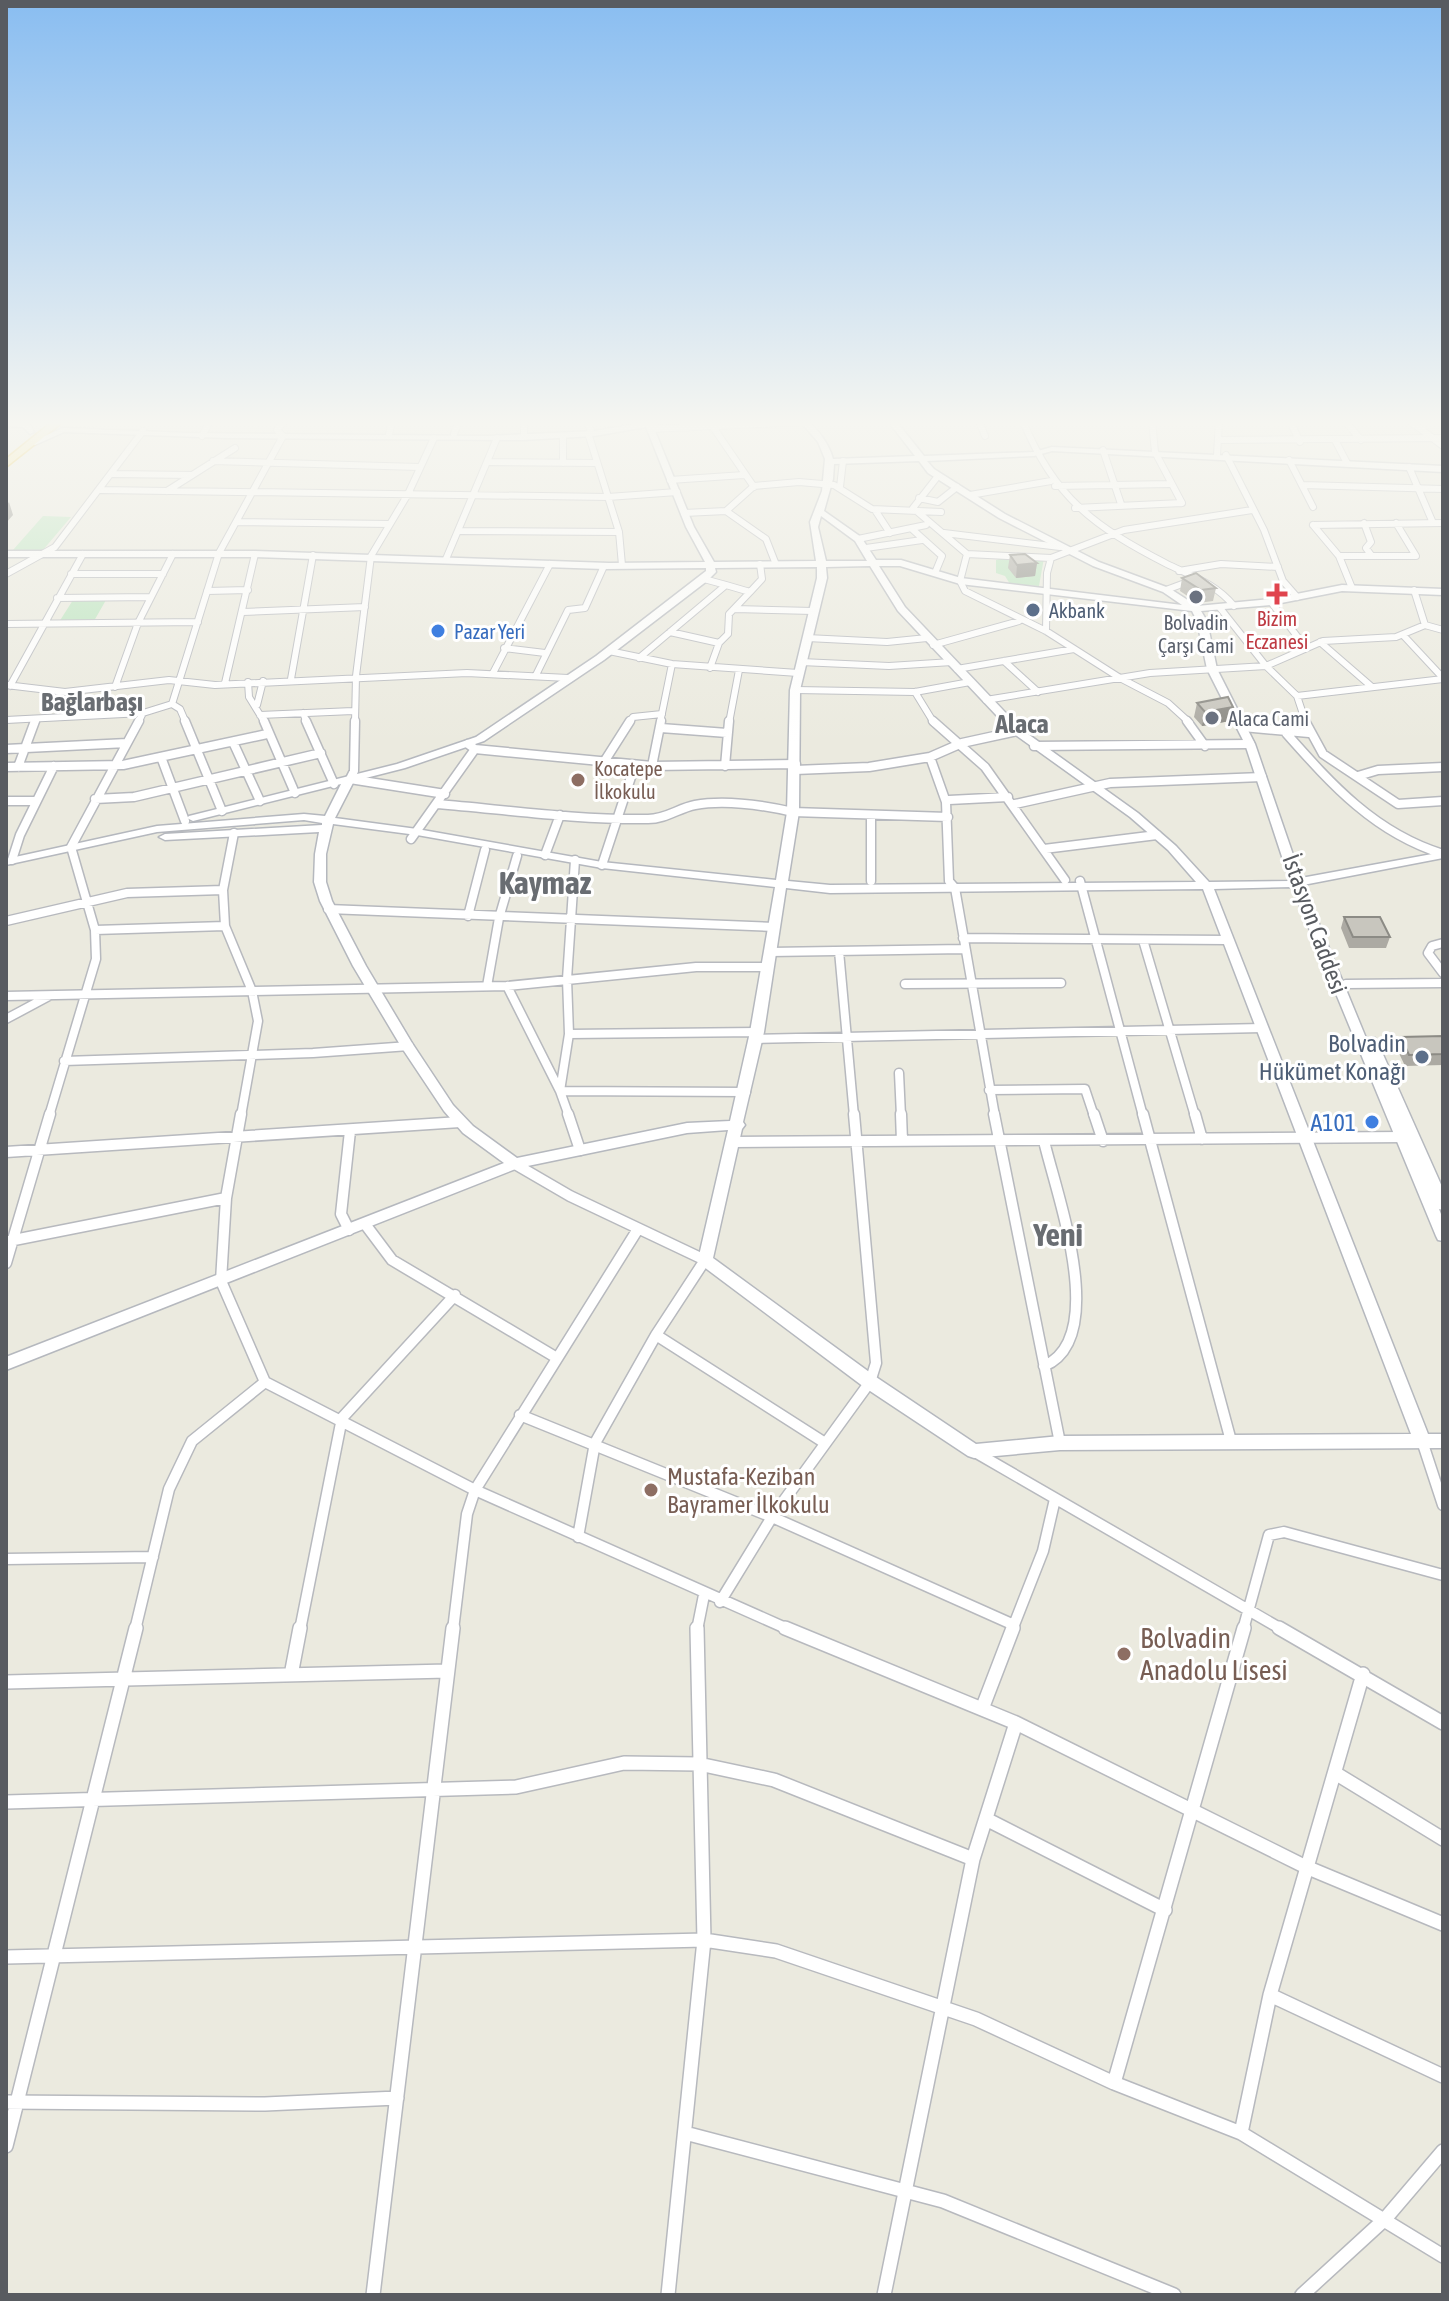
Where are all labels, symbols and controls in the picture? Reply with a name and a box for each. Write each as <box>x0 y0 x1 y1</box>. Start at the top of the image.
marker: Bizim Eczanesi <box>1268 585 1286 603</box>
marker: Bolvadin Çarşı Cami <box>1187 588 1205 606</box>
place label: Akbank <box>1049 599 1105 622</box>
marker: Akbank <box>1024 601 1042 619</box>
place label: Bizim Eczanesi <box>1246 607 1308 653</box>
place label: Bolvadin Çarşı Cami <box>1158 611 1234 657</box>
place label: Pazar Yeri <box>454 620 525 643</box>
marker: Pazar Yeri <box>429 622 447 640</box>
district label: Bağlarbaşı <box>41 687 143 717</box>
place label: Alaca Cami <box>1228 707 1309 730</box>
district label: Alaca <box>994 709 1049 739</box>
marker: Alaca Cami <box>1203 709 1221 727</box>
place label: Kocatepe İlkokulu <box>594 757 663 803</box>
marker: Kocatepe İlkokulu <box>569 771 587 789</box>
street label: İstasyon Caddesi <box>1277 851 1353 997</box>
district label: Kaymaz <box>499 864 592 901</box>
place label: Bolvadin Hükümet Konağı <box>1259 1030 1406 1085</box>
marker: Bolvadin Hükümet Konağı <box>1413 1048 1431 1066</box>
place label: A101 <box>1310 1109 1356 1136</box>
marker: A101 <box>1363 1113 1381 1131</box>
district label: Yeni <box>1032 1216 1083 1253</box>
place label: Mustafa-Keziban Bayramer İlkokulu <box>667 1463 830 1518</box>
marker: Mustafa-Keziban Bayramer İlkokulu <box>642 1481 660 1499</box>
place label: Bolvadin Anadolu Lisesi <box>1140 1622 1288 1686</box>
marker: Bolvadin Anadolu Lisesi <box>1115 1645 1133 1663</box>

